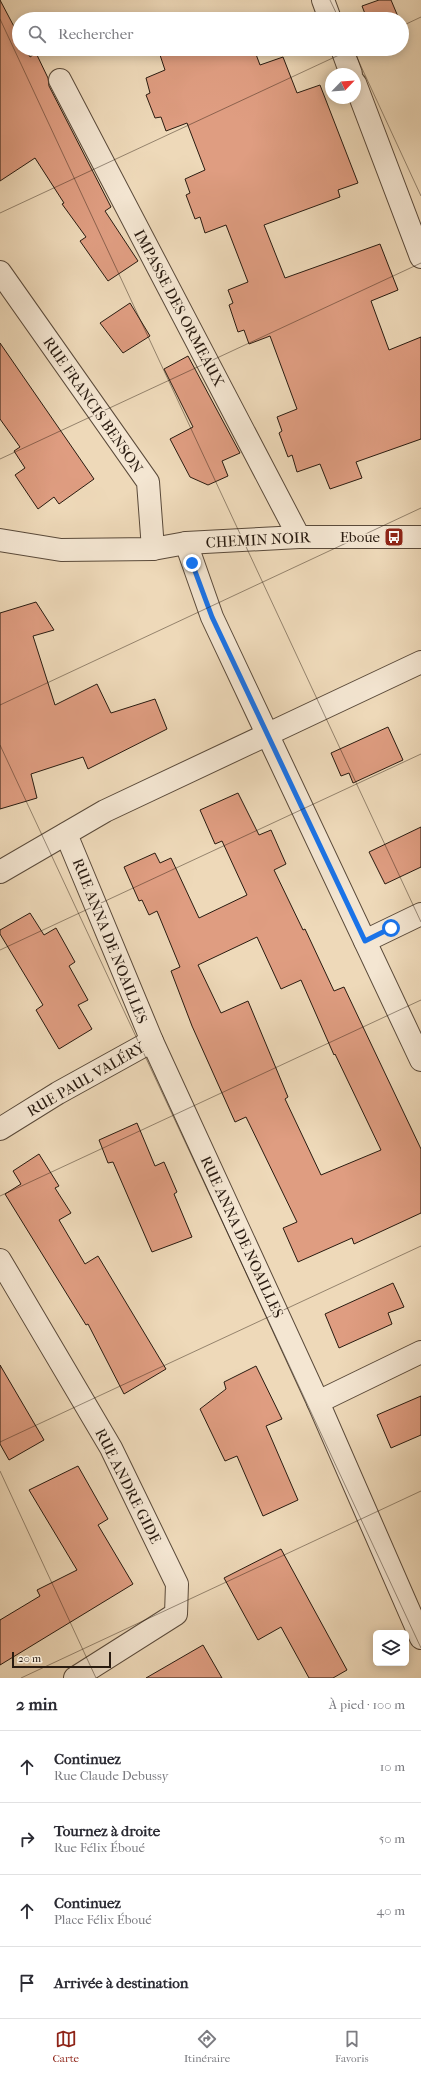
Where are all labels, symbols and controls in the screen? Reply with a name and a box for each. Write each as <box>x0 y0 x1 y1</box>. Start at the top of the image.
search box <box>12 12 409 56</box>
icon: search <box>26 23 48 45</box>
text: Rechercher <box>58 25 133 43</box>
north arrow <box>325 68 361 104</box>
street label: IMPASSE DES ORMEAUX <box>130 226 228 390</box>
street label: RUE FRANCIS BENSON <box>39 333 147 477</box>
bus stop icon: Eboue <box>383 526 405 548</box>
street label: CHEMIN NOIR <box>205 528 312 552</box>
place label: Eboue <box>340 528 381 546</box>
route end <box>183 554 201 572</box>
street label: RUE ANNA DE NOAILLES <box>69 856 151 1026</box>
route start <box>382 919 400 937</box>
street label: RUE PAUL VALÉRY <box>24 1038 149 1120</box>
street label: RUE ANNA DE NOAILLES <box>197 1153 288 1321</box>
street label: RUE ANDRE GIDE <box>91 1425 165 1547</box>
map controls <box>373 1630 409 1666</box>
button: layers <box>373 1630 409 1666</box>
scale bar <box>12 1650 111 1669</box>
text: 20 m <box>18 1652 41 1665</box>
text: 2 min <box>16 1694 57 1714</box>
text: À pied · 100 m <box>329 1697 405 1712</box>
text: Continuez <box>54 1750 121 1768</box>
icon: ahead <box>16 1756 38 1778</box>
text: 10 m <box>380 1759 405 1774</box>
text: Rue Claude Debussy <box>54 1768 169 1783</box>
text: Tournez à droite <box>54 1822 160 1840</box>
icon: right <box>16 1828 38 1850</box>
text: 50 m <box>379 1831 405 1846</box>
text: Rue Félix Éboué <box>54 1840 145 1855</box>
text: Continuez <box>54 1894 121 1912</box>
icon: ahead <box>16 1900 38 1922</box>
text: 40 m <box>377 1903 405 1918</box>
text: Place Félix Éboué <box>54 1912 152 1927</box>
icon: arrive <box>16 1972 38 1994</box>
text: Arrivée à destination <box>54 1974 189 1992</box>
tab: Carte <box>52 2028 79 2065</box>
tab: Itinéraire <box>184 2028 230 2065</box>
tab: Favoris <box>335 2028 369 2065</box>

